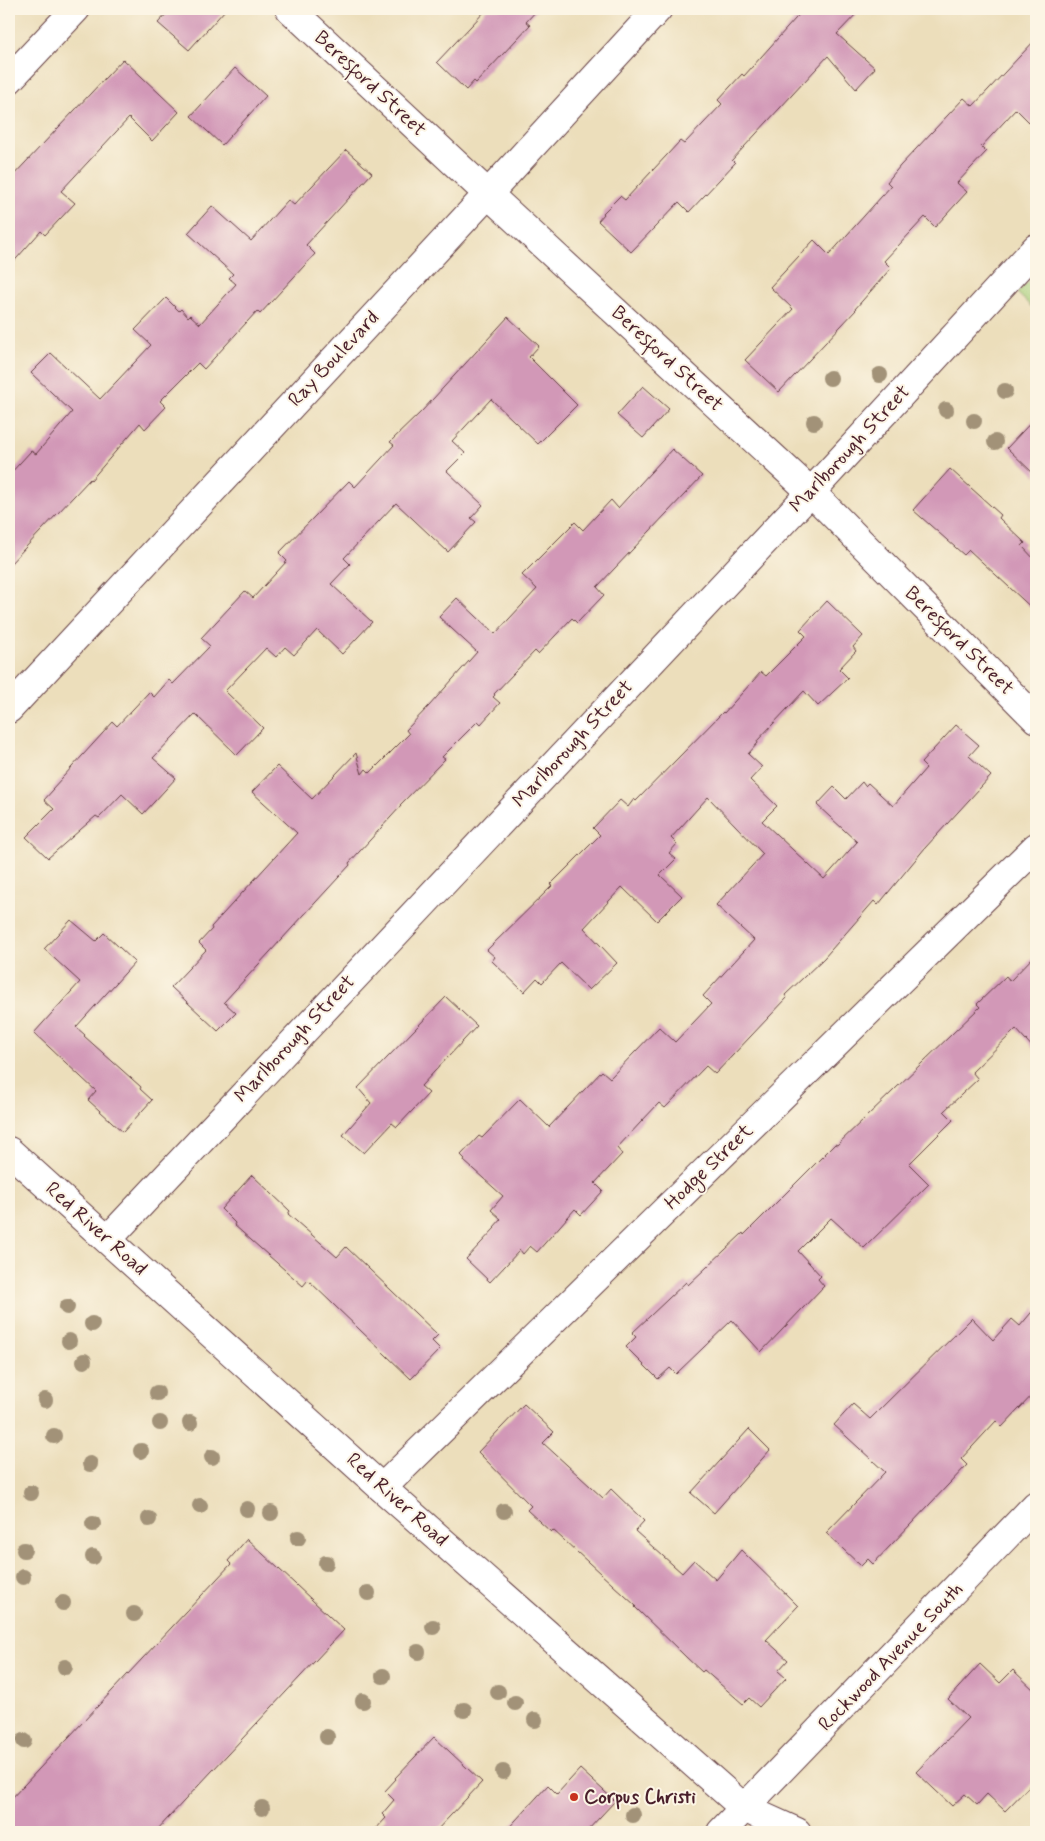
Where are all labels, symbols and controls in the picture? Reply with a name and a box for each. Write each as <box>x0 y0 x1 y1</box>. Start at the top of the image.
street label: Beresford Street <box>307 25 432 145</box>
street label: Beresford Street <box>604 300 729 420</box>
street label: Ray Boulevard <box>282 305 386 413</box>
street label: Marlborough Street <box>784 379 916 519</box>
street label: Beresford Street <box>897 580 1020 703</box>
street label: Marlborough Street <box>507 674 639 814</box>
street label: Marlborough Street <box>229 969 361 1109</box>
street label: Hodge Street <box>659 1118 760 1217</box>
street label: Red River Road <box>39 1176 153 1282</box>
street label: Red River Road <box>340 1447 454 1553</box>
street label: Rockwood Avenue South <box>813 1576 969 1738</box>
place label: Corpus Christi <box>584 1784 696 1811</box>
marker: Corpus Christi <box>568 1791 580 1803</box>

